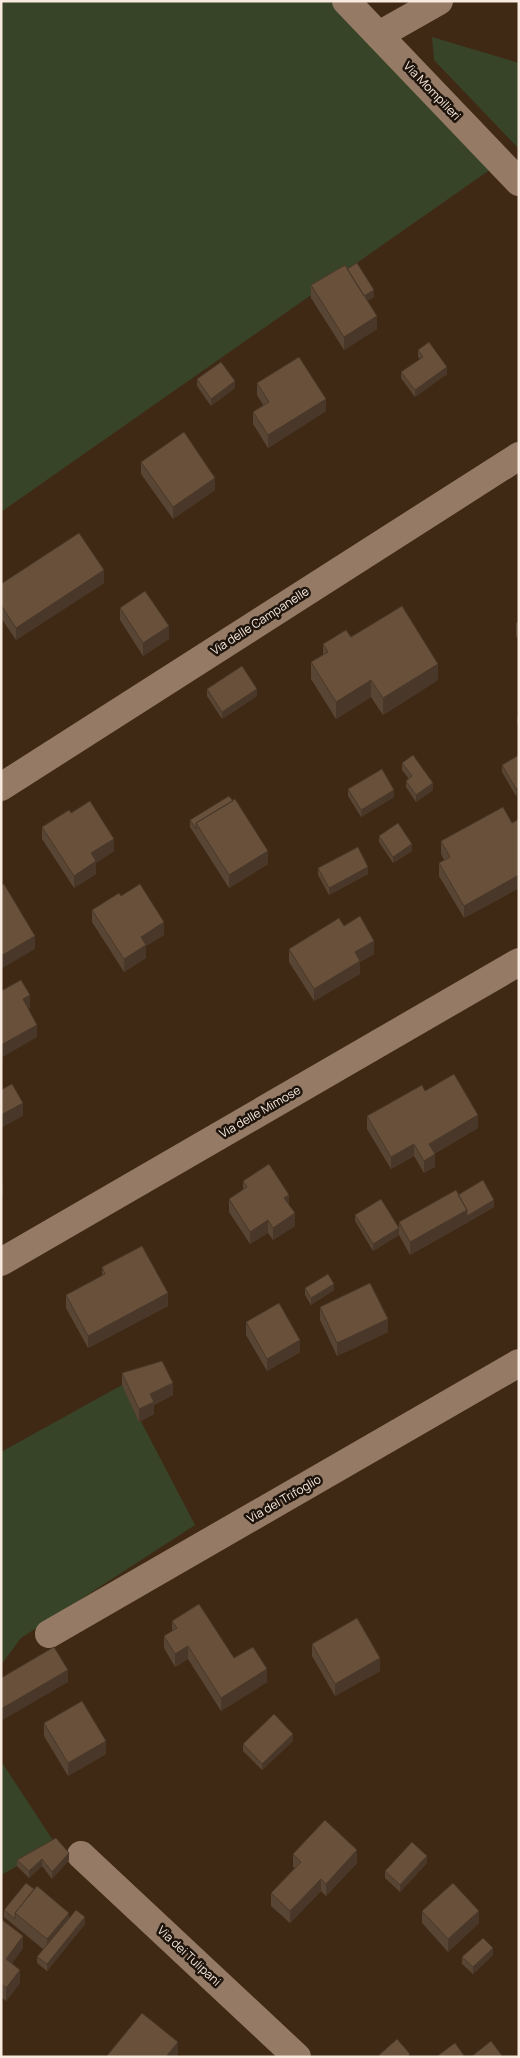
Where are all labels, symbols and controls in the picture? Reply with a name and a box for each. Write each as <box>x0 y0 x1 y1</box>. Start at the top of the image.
street label: Via Mompilieri <box>400 57 465 124</box>
street label: Via delle Campanelle <box>207 582 312 659</box>
street label: Via delle Mimose <box>216 1081 304 1142</box>
street label: Via del Trifoglio <box>244 1471 324 1527</box>
street label: Via dei Tulipani <box>154 1922 225 1990</box>

